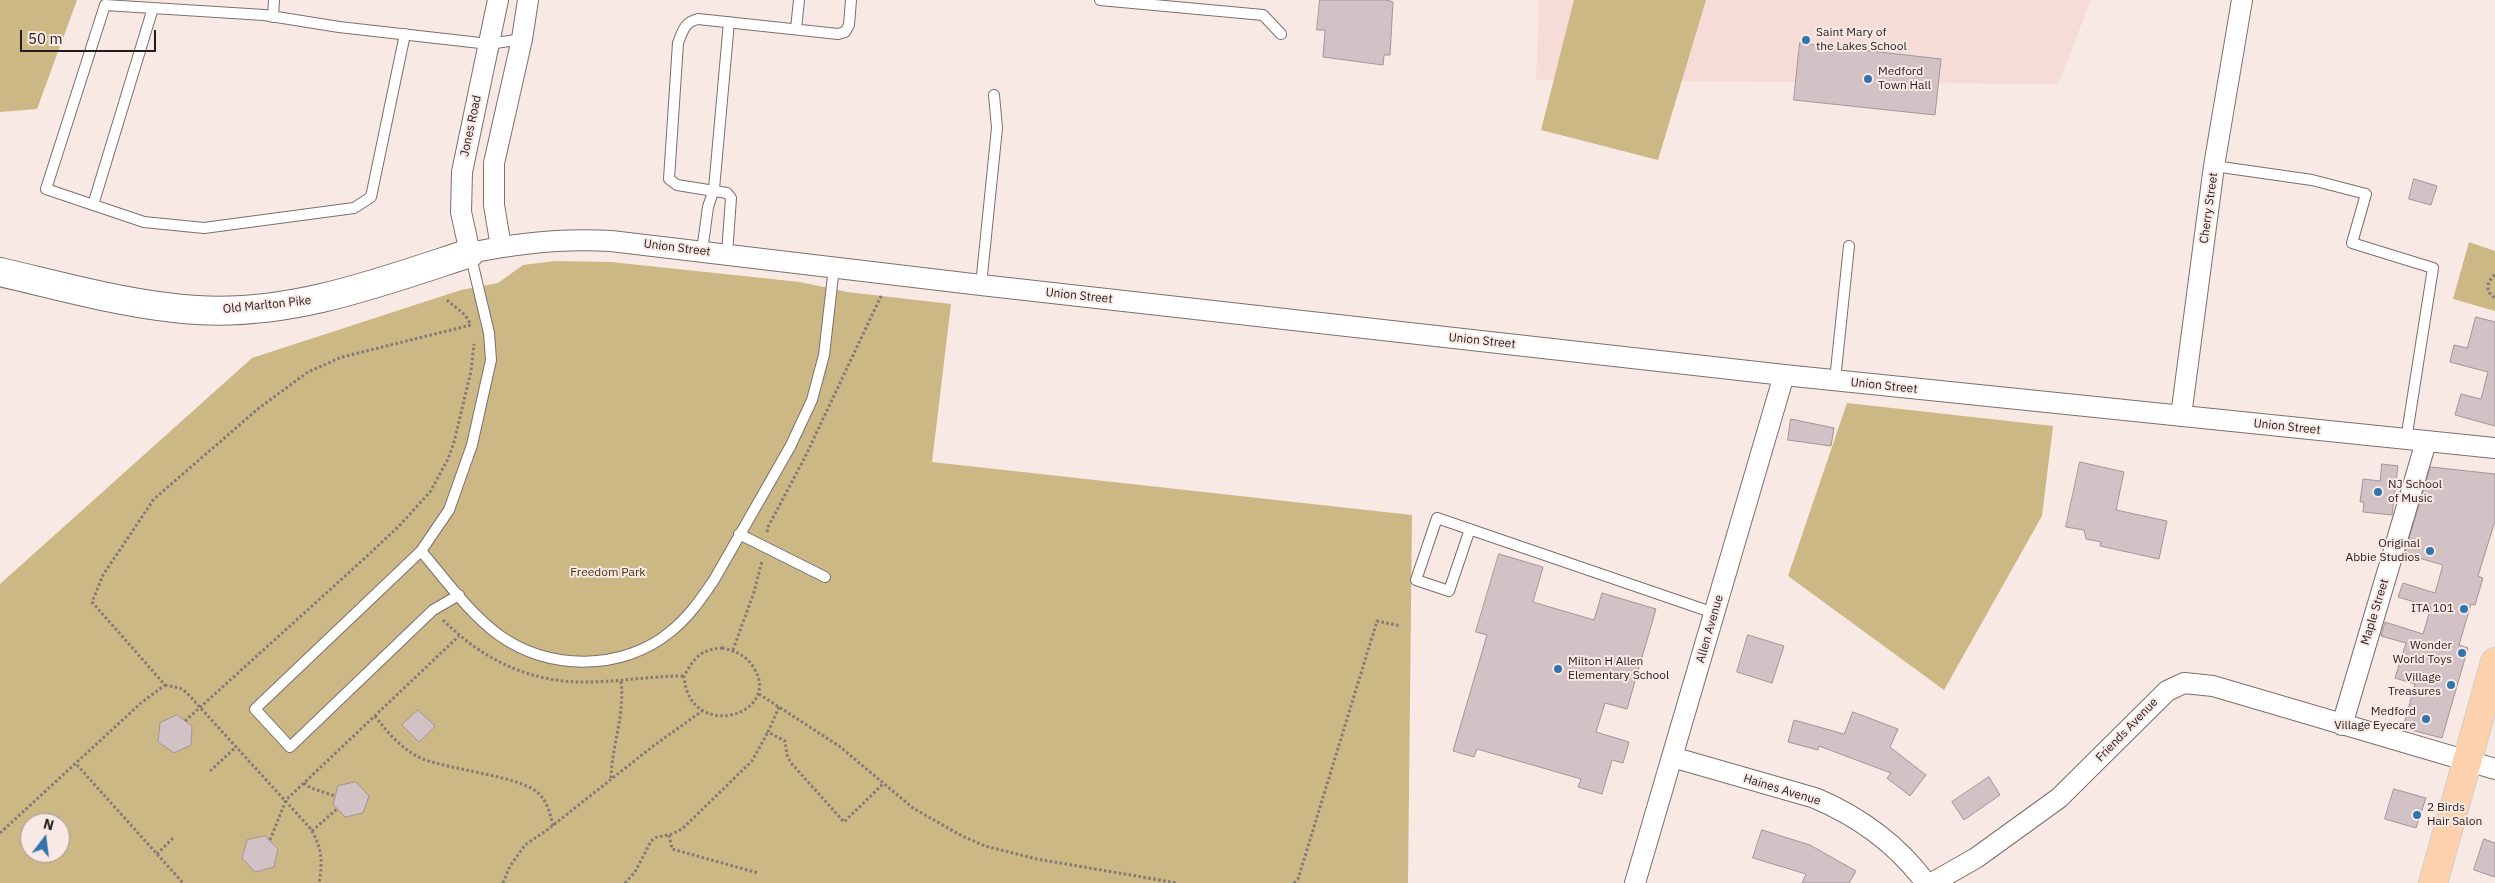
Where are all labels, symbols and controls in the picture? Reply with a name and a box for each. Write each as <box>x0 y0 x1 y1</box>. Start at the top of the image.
scale bar <box>22 20 159 52</box>
place label: Saint Mary of the Lakes School <box>1816 26 1907 54</box>
text: 50 m <box>28 29 63 48</box>
marker: Saint Mary of the Lakes School <box>1800 34 1812 46</box>
place label: Medford Town Hall <box>1878 65 1931 93</box>
marker: Medford Town Hall <box>1862 73 1874 85</box>
street label: Jones Road <box>457 94 485 158</box>
street label: Cherry Street <box>2197 172 2221 244</box>
street label: Union Street <box>643 237 711 259</box>
street label: Union Street <box>1045 285 1113 307</box>
street label: Old Marlton Pike <box>222 293 312 317</box>
street label: Union Street <box>1448 330 1516 352</box>
street label: Union Street <box>1850 375 1918 397</box>
street label: Union Street <box>2253 416 2321 438</box>
place label: NJ School of Music <box>2388 478 2442 506</box>
marker: NJ School of Music <box>2372 486 2384 498</box>
place label: Original Abbie Studios <box>2345 537 2420 565</box>
marker: Original Abbie Studios <box>2424 545 2436 557</box>
park label: Freedom Park <box>570 566 646 580</box>
street label: Maple Street <box>2358 577 2392 647</box>
street label: Allen Avenue <box>1693 593 1727 665</box>
place label: ITA 101 <box>2411 602 2454 616</box>
marker: ITA 101 <box>2458 603 2470 615</box>
place label: Wonder World Toys <box>2393 639 2452 667</box>
marker: Wonder World Toys <box>2456 647 2468 659</box>
place label: Milton H Allen Elementary School <box>1568 655 1669 683</box>
marker: Milton H Allen Elementary School <box>1552 663 1564 675</box>
place label: Village Treasures <box>2388 671 2441 699</box>
marker: Village Treasures <box>2445 679 2457 691</box>
street label: Friends Avenue <box>2093 695 2161 765</box>
place label: Medford Village Eyecare <box>2334 705 2416 733</box>
marker: Medford Village Eyecare <box>2420 713 2432 725</box>
street label: Haines Avenue <box>1742 771 1822 809</box>
place label: 2 Birds Hair Salon <box>2427 801 2482 829</box>
marker: 2 Birds Hair Salon <box>2411 809 2423 821</box>
north arrow <box>20 813 70 863</box>
text: N <box>41 814 56 834</box>

